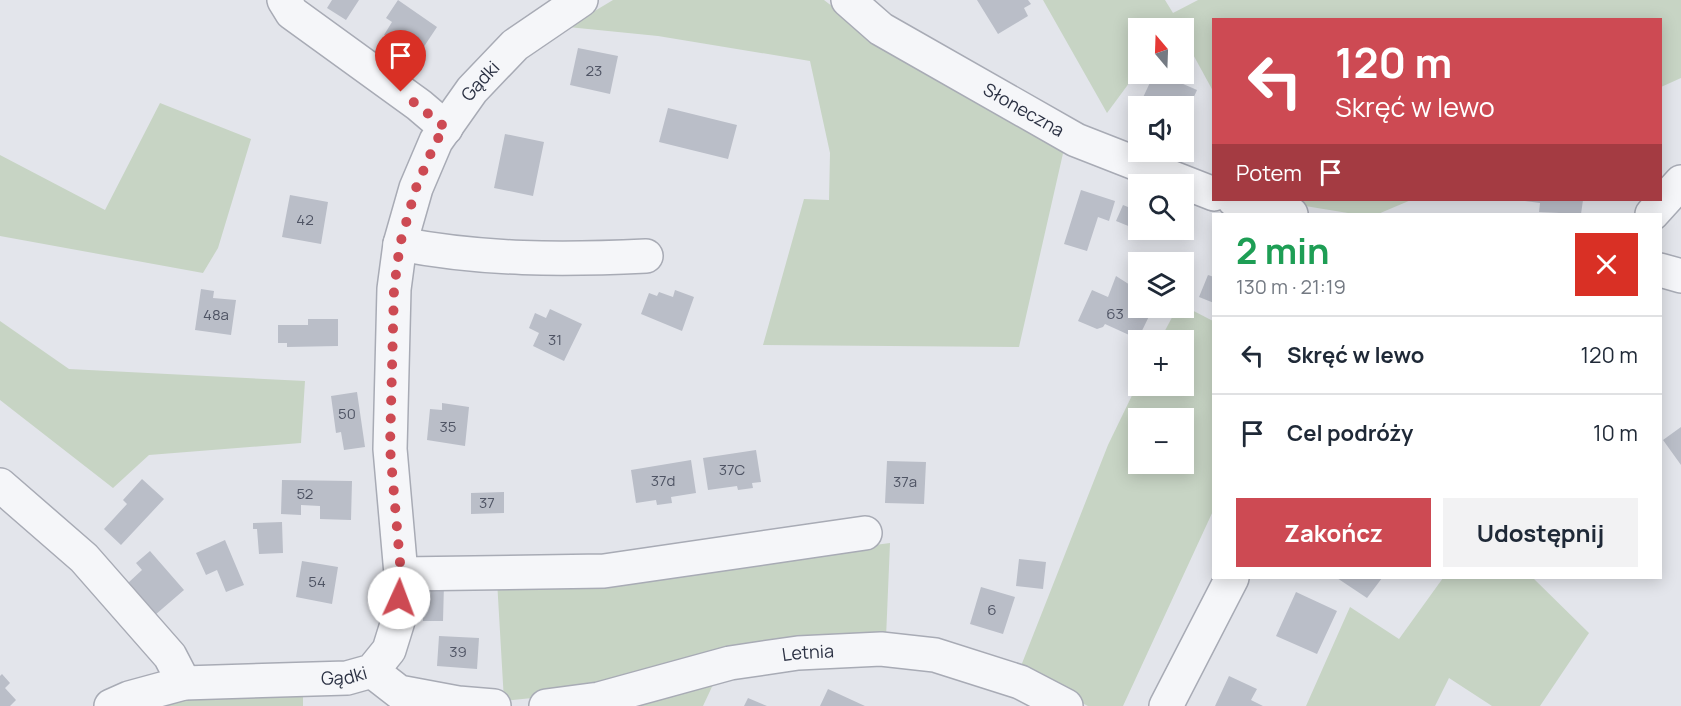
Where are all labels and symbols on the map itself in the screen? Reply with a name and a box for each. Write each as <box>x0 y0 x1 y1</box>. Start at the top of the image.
north arrow <box>1128 18 1194 84</box>
pin <box>375 30 426 92</box>
street label: Gądki <box>455 55 504 105</box>
house number: 23 <box>586 60 602 81</box>
street label: Słoneczna <box>979 77 1069 142</box>
house number: 42 <box>296 209 314 230</box>
house number: 63 <box>1106 303 1124 324</box>
house number: 48a <box>203 304 229 325</box>
house number: 31 <box>548 329 562 350</box>
house number: 50 <box>338 403 356 424</box>
house number: 35 <box>440 416 456 437</box>
house number: 37C <box>719 459 746 480</box>
house number: 37d <box>651 470 675 491</box>
house number: 37a <box>893 471 917 492</box>
house number: 52 <box>297 483 313 504</box>
house number: 37 <box>479 492 495 513</box>
position arrow <box>367 566 431 630</box>
house number: 54 <box>308 571 326 592</box>
house number: 6 <box>987 599 997 620</box>
street label: Letnia <box>780 638 834 666</box>
house number: 39 <box>449 641 467 662</box>
street label: Gądki <box>321 660 370 690</box>

